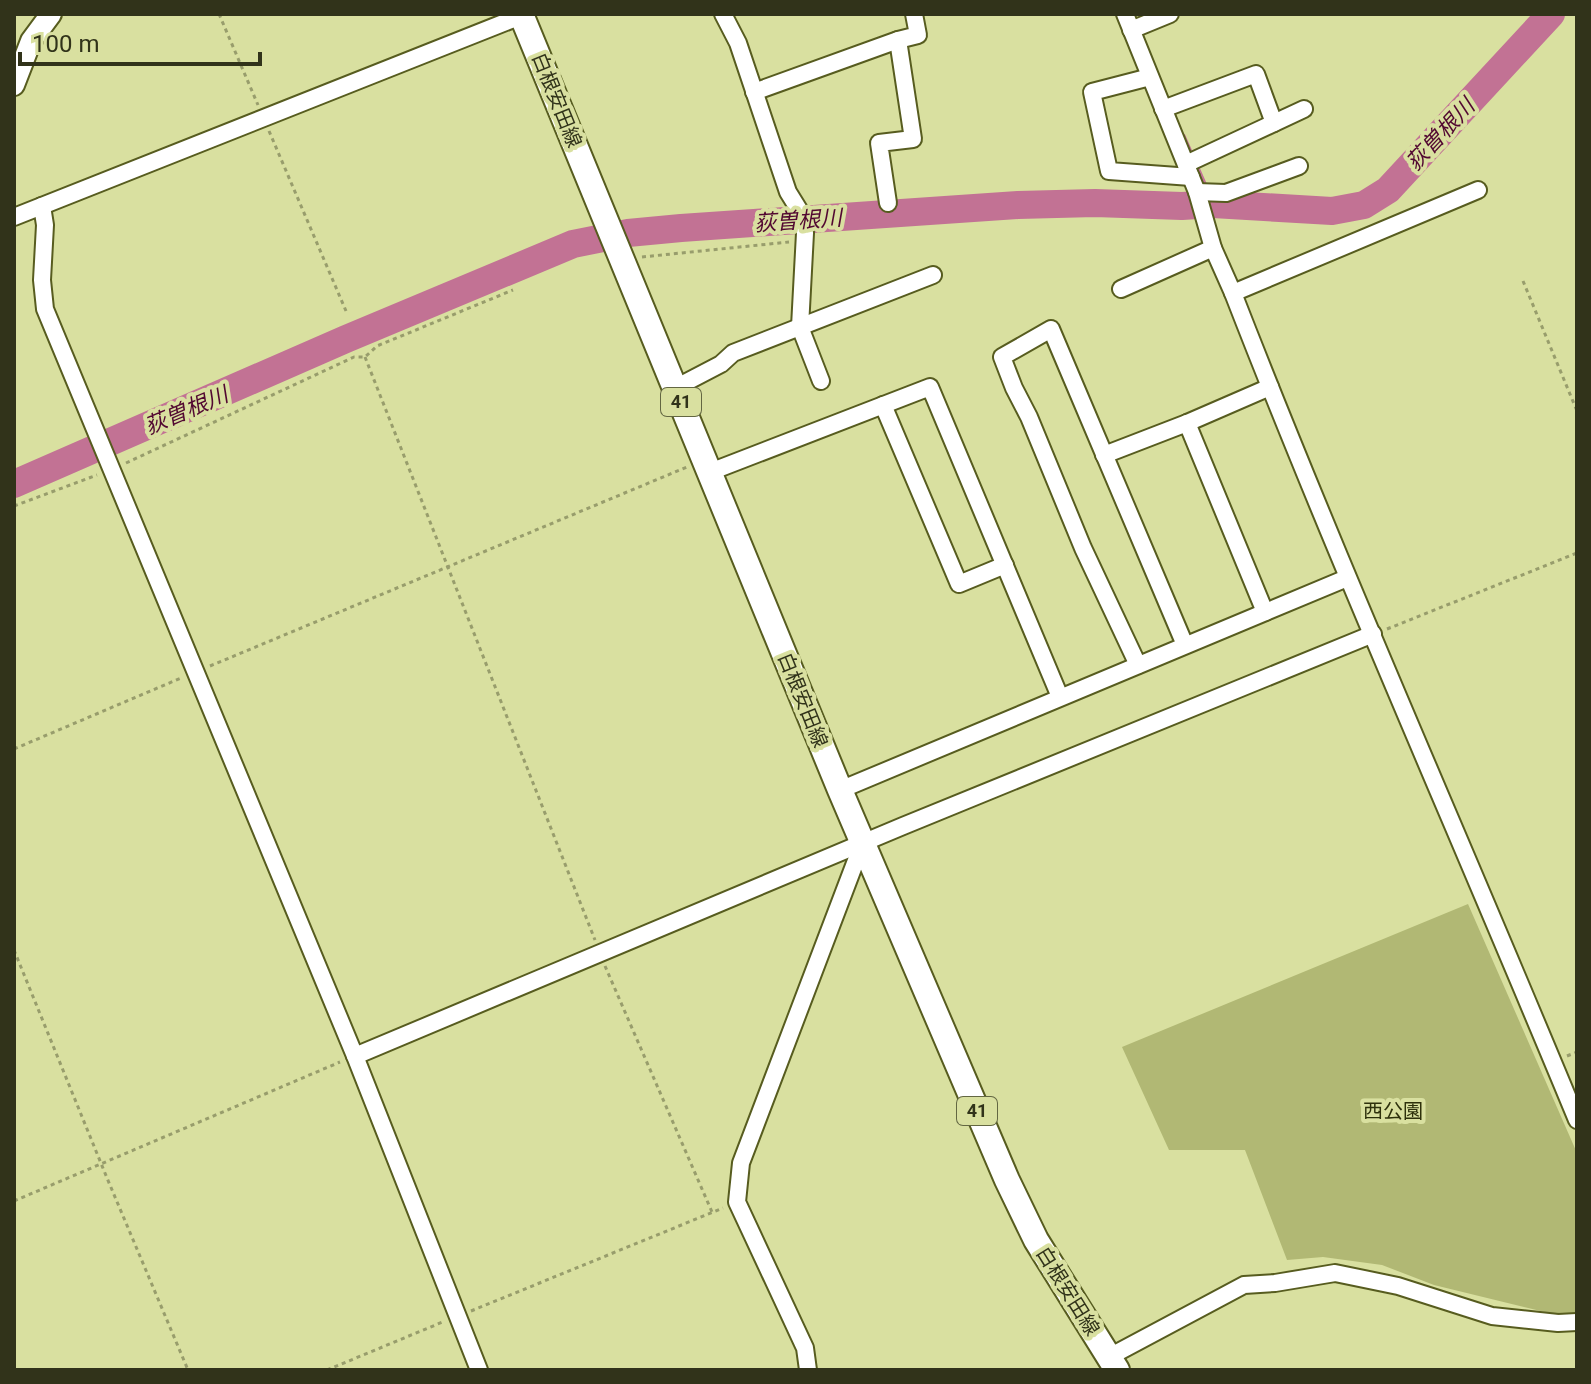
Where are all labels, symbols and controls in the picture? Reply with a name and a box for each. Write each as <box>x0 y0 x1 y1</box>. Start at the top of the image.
scale bar <box>20 16 260 66</box>
text: 100 m <box>32 30 99 58</box>
street label: 白根安田線 <box>527 49 587 151</box>
water label: 荻曽根川 <box>1401 92 1481 175</box>
water label: 荻曽根川 <box>753 205 845 236</box>
water label: 荻曽根川 <box>141 381 233 439</box>
road number: 41 <box>661 388 701 416</box>
street label: 白根安田線 <box>773 649 833 751</box>
road number: 41 <box>957 1097 997 1125</box>
park label: 西公園 <box>1363 1099 1423 1123</box>
street label: 白根安田線 <box>1031 1242 1105 1340</box>

